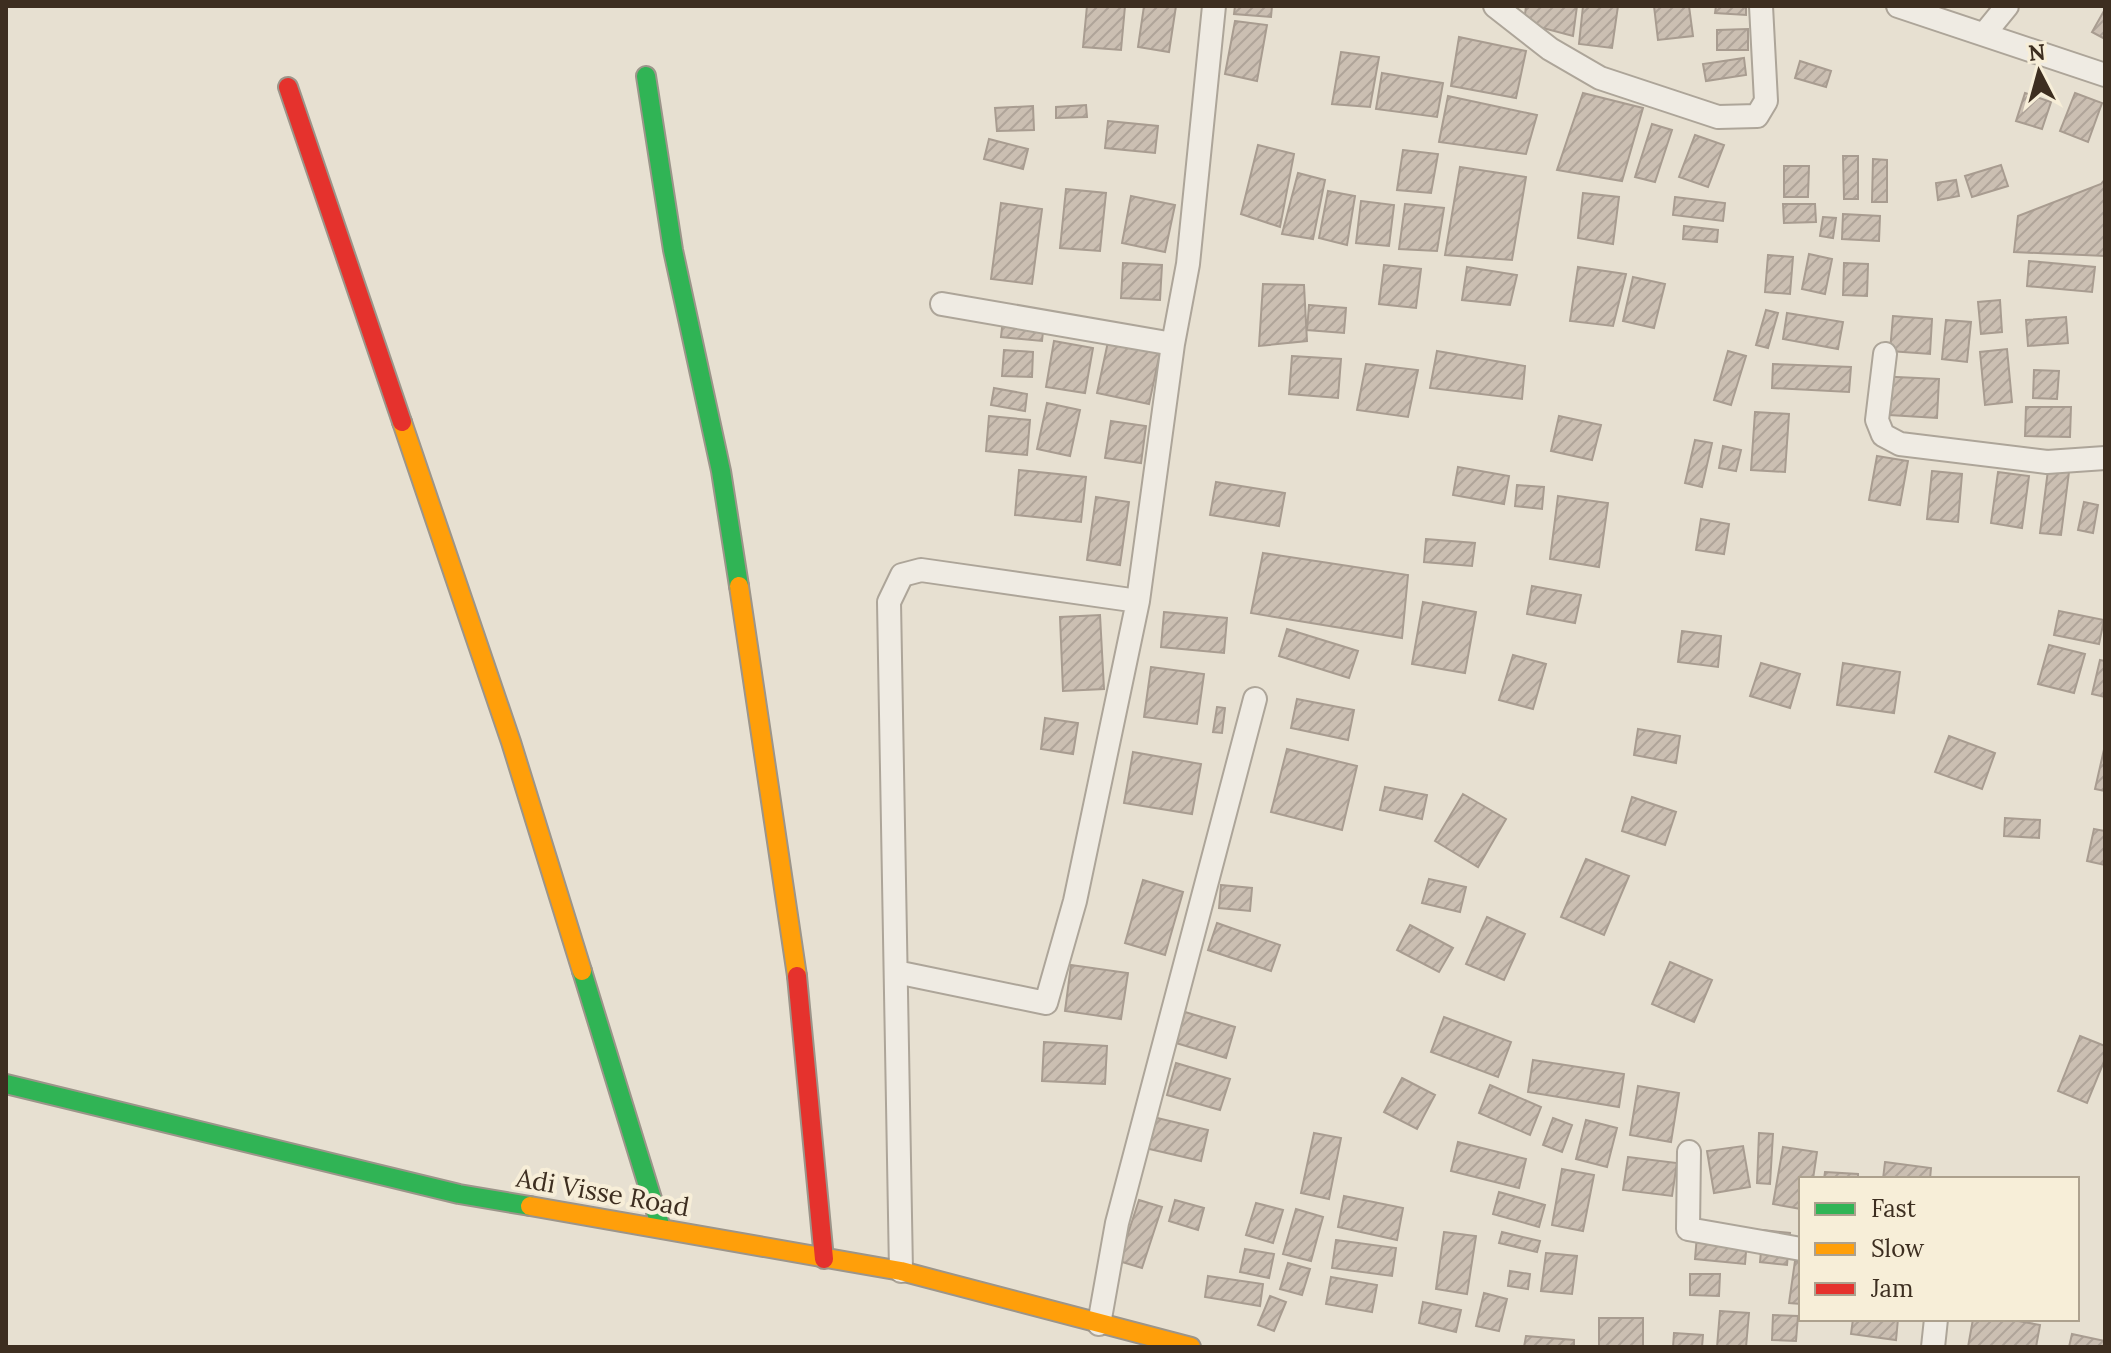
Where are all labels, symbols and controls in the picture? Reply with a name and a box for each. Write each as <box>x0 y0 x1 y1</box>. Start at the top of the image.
north arrow <box>1999 32 2079 112</box>
text: N <box>2027 37 2047 67</box>
street label: Adi Visse Road <box>513 1160 692 1223</box>
legend <box>1799 1177 2079 1321</box>
text: Fast <box>1871 1193 1917 1224</box>
text: Slow <box>1871 1233 1925 1264</box>
text: Jam <box>1870 1273 1913 1304</box>

